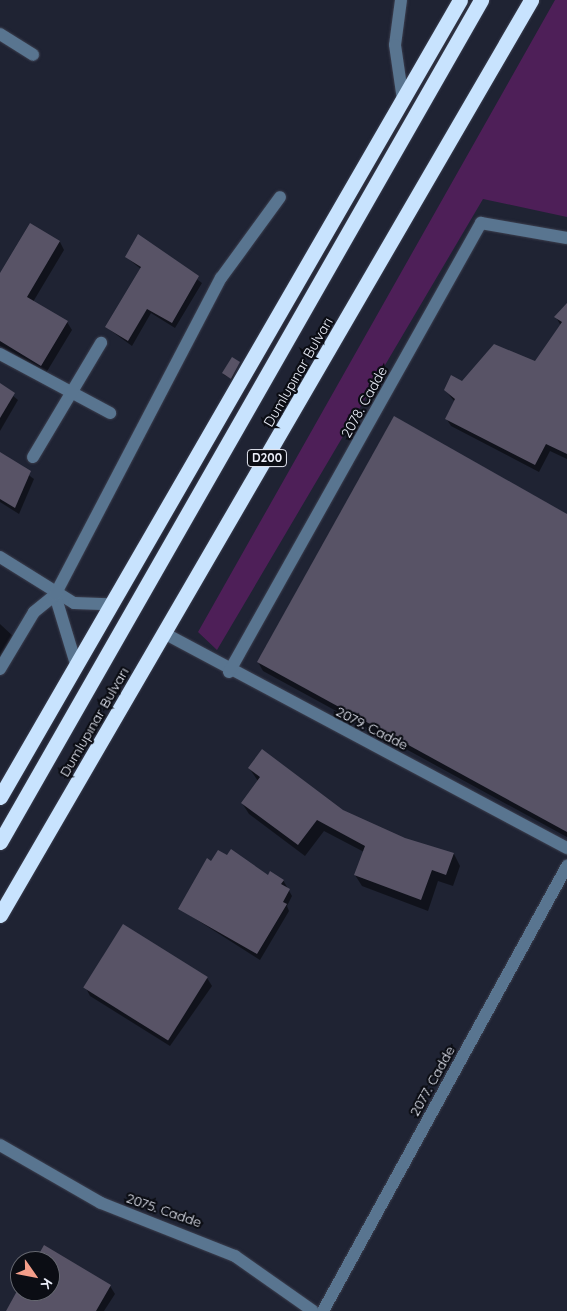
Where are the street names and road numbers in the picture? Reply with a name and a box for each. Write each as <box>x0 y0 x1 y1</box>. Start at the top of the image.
street label: Dumlupınar Bulvarı <box>260 314 336 430</box>
street label: 2078. Cadde <box>338 363 390 441</box>
road number: D200 <box>246 448 288 468</box>
street label: Dumlupınar Bulvarı <box>56 664 132 780</box>
street label: 2079. Cadde <box>333 703 411 753</box>
street label: 2077. Cadde <box>406 1043 458 1119</box>
street label: 2075. Cadde <box>124 1189 204 1231</box>

